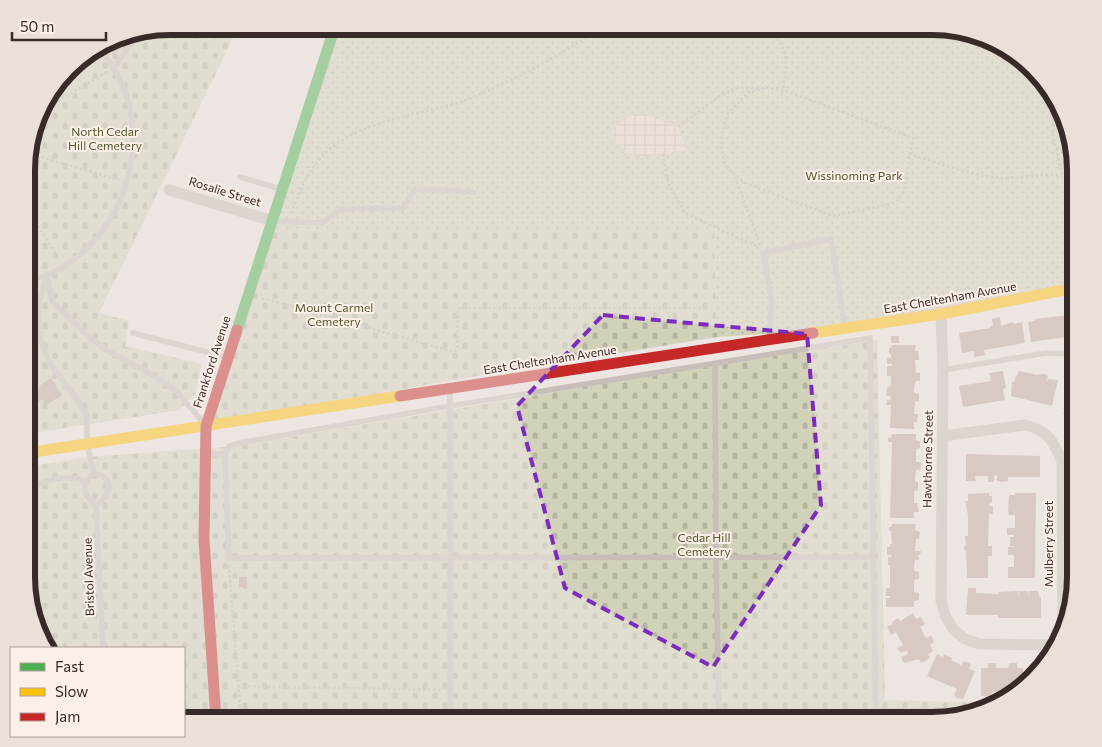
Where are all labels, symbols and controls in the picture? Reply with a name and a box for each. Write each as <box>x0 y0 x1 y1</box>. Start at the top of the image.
scale bar <box>12 10 106 42</box>
text: 50 m <box>20 17 54 35</box>
park label: North Cedar Hill Cemetery <box>68 124 142 152</box>
park label: Wissinoming Park <box>805 168 903 182</box>
street label: Rosalie Street <box>187 173 263 209</box>
street label: East Cheltenham Avenue <box>882 278 1017 316</box>
park label: Mount Carmel Cemetery <box>295 300 373 328</box>
street label: Frankford Avenue <box>189 314 233 410</box>
street label: East Cheltenham Avenue <box>482 342 617 376</box>
street label: Hawthorne Street <box>919 410 935 508</box>
street label: Mulberry Street <box>1041 501 1055 587</box>
park label: Cedar Hill Cemetery <box>677 530 731 558</box>
street label: Bristol Avenue <box>80 538 96 616</box>
legend <box>10 647 185 737</box>
text: Fast <box>55 657 84 675</box>
text: Slow <box>55 682 88 700</box>
text: Jam <box>55 707 80 725</box>

